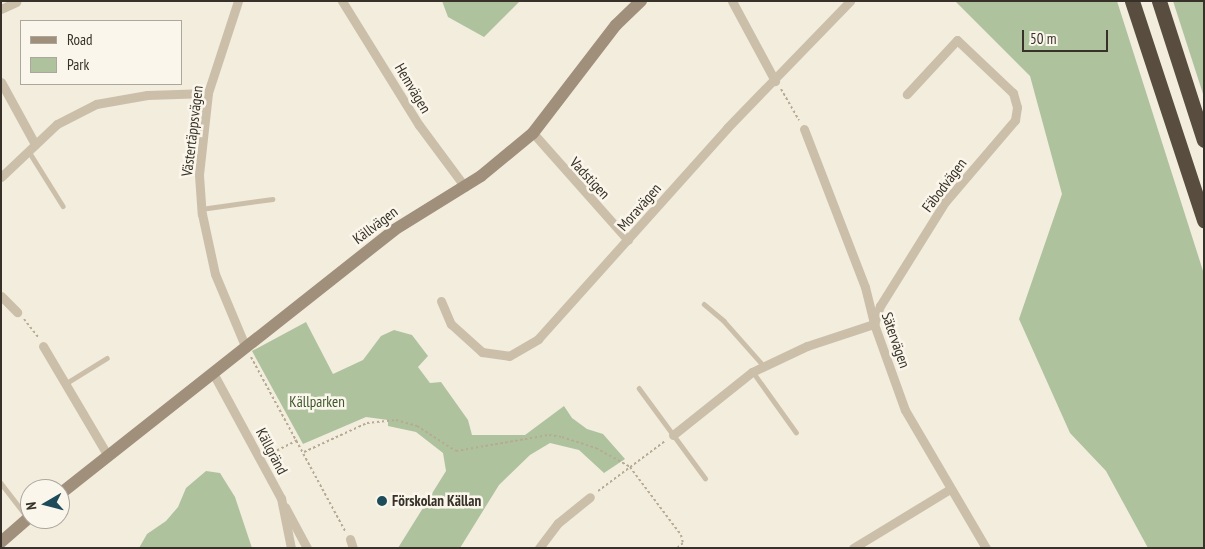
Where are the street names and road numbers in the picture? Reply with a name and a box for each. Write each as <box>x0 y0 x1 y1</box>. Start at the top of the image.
street label: Hemvägen <box>391 60 435 116</box>
street label: Västertäppsvägen <box>177 85 207 177</box>
street label: Vadstigen <box>566 153 614 203</box>
street label: Fäbodvägen <box>918 155 970 215</box>
street label: Moravägen <box>613 180 665 234</box>
street label: Källvägen <box>349 202 401 248</box>
street label: Sätervägen <box>878 310 914 370</box>
street label: Källgränd <box>252 425 292 477</box>

